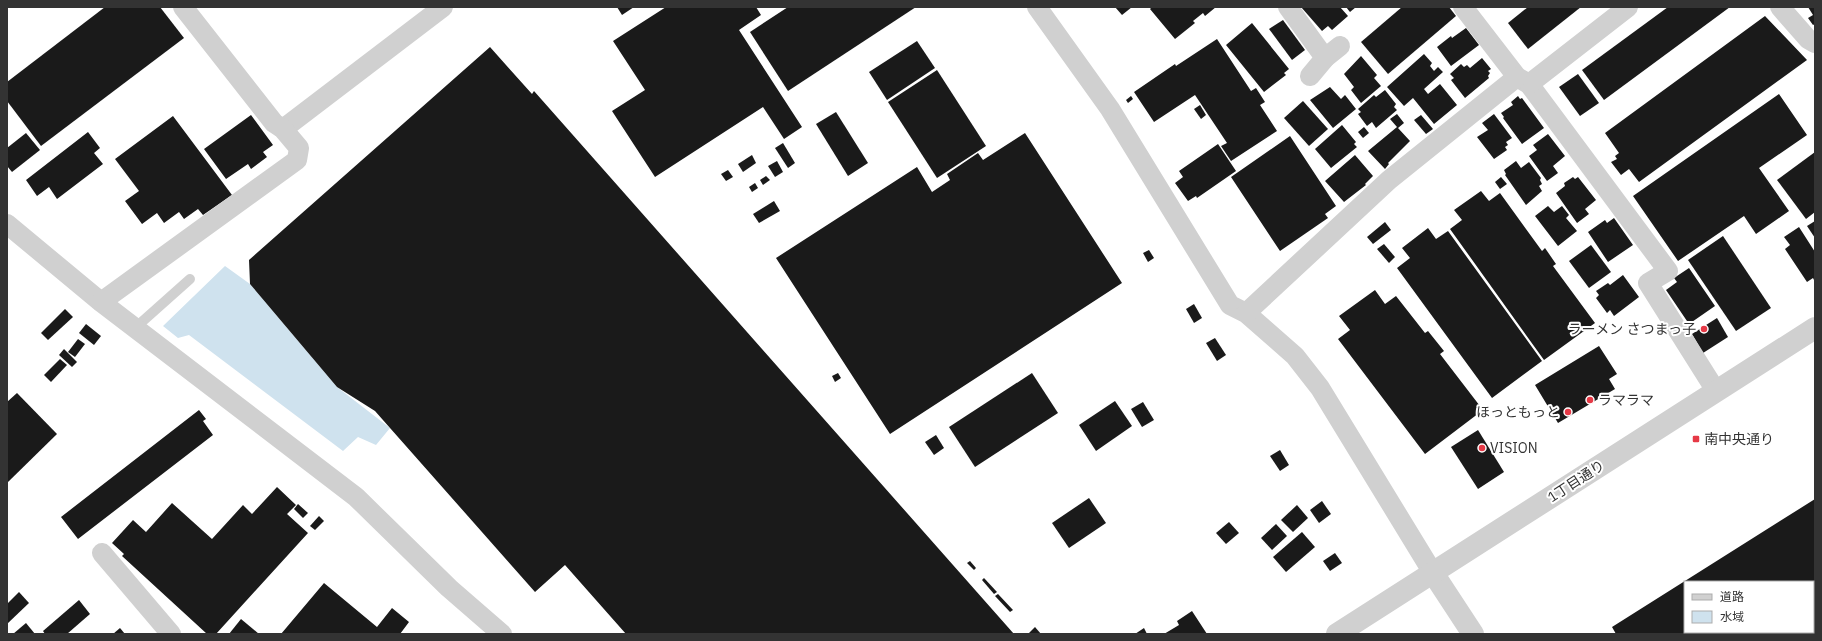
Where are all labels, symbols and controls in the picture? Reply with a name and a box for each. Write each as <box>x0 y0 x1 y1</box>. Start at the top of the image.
place label: ラーメン さつまっ子 <box>1568 320 1696 338</box>
marker: ラーメン さつまっ子 <box>1699 324 1709 334</box>
place label: ラマラマ <box>1598 391 1654 409</box>
marker: ラマラマ <box>1585 395 1595 405</box>
place label: ほっともっと <box>1476 403 1560 421</box>
marker: ほっともっと <box>1563 407 1573 417</box>
place label: 南中央通り <box>1704 430 1774 448</box>
marker: 南中央通り <box>1691 434 1701 444</box>
place label: VISION <box>1490 439 1538 457</box>
marker: VISION <box>1477 443 1487 453</box>
street label: 1丁目通り <box>1544 456 1608 506</box>
legend <box>1684 581 1814 633</box>
text: 道路 <box>1720 589 1744 604</box>
text: 水域 <box>1720 609 1744 624</box>

